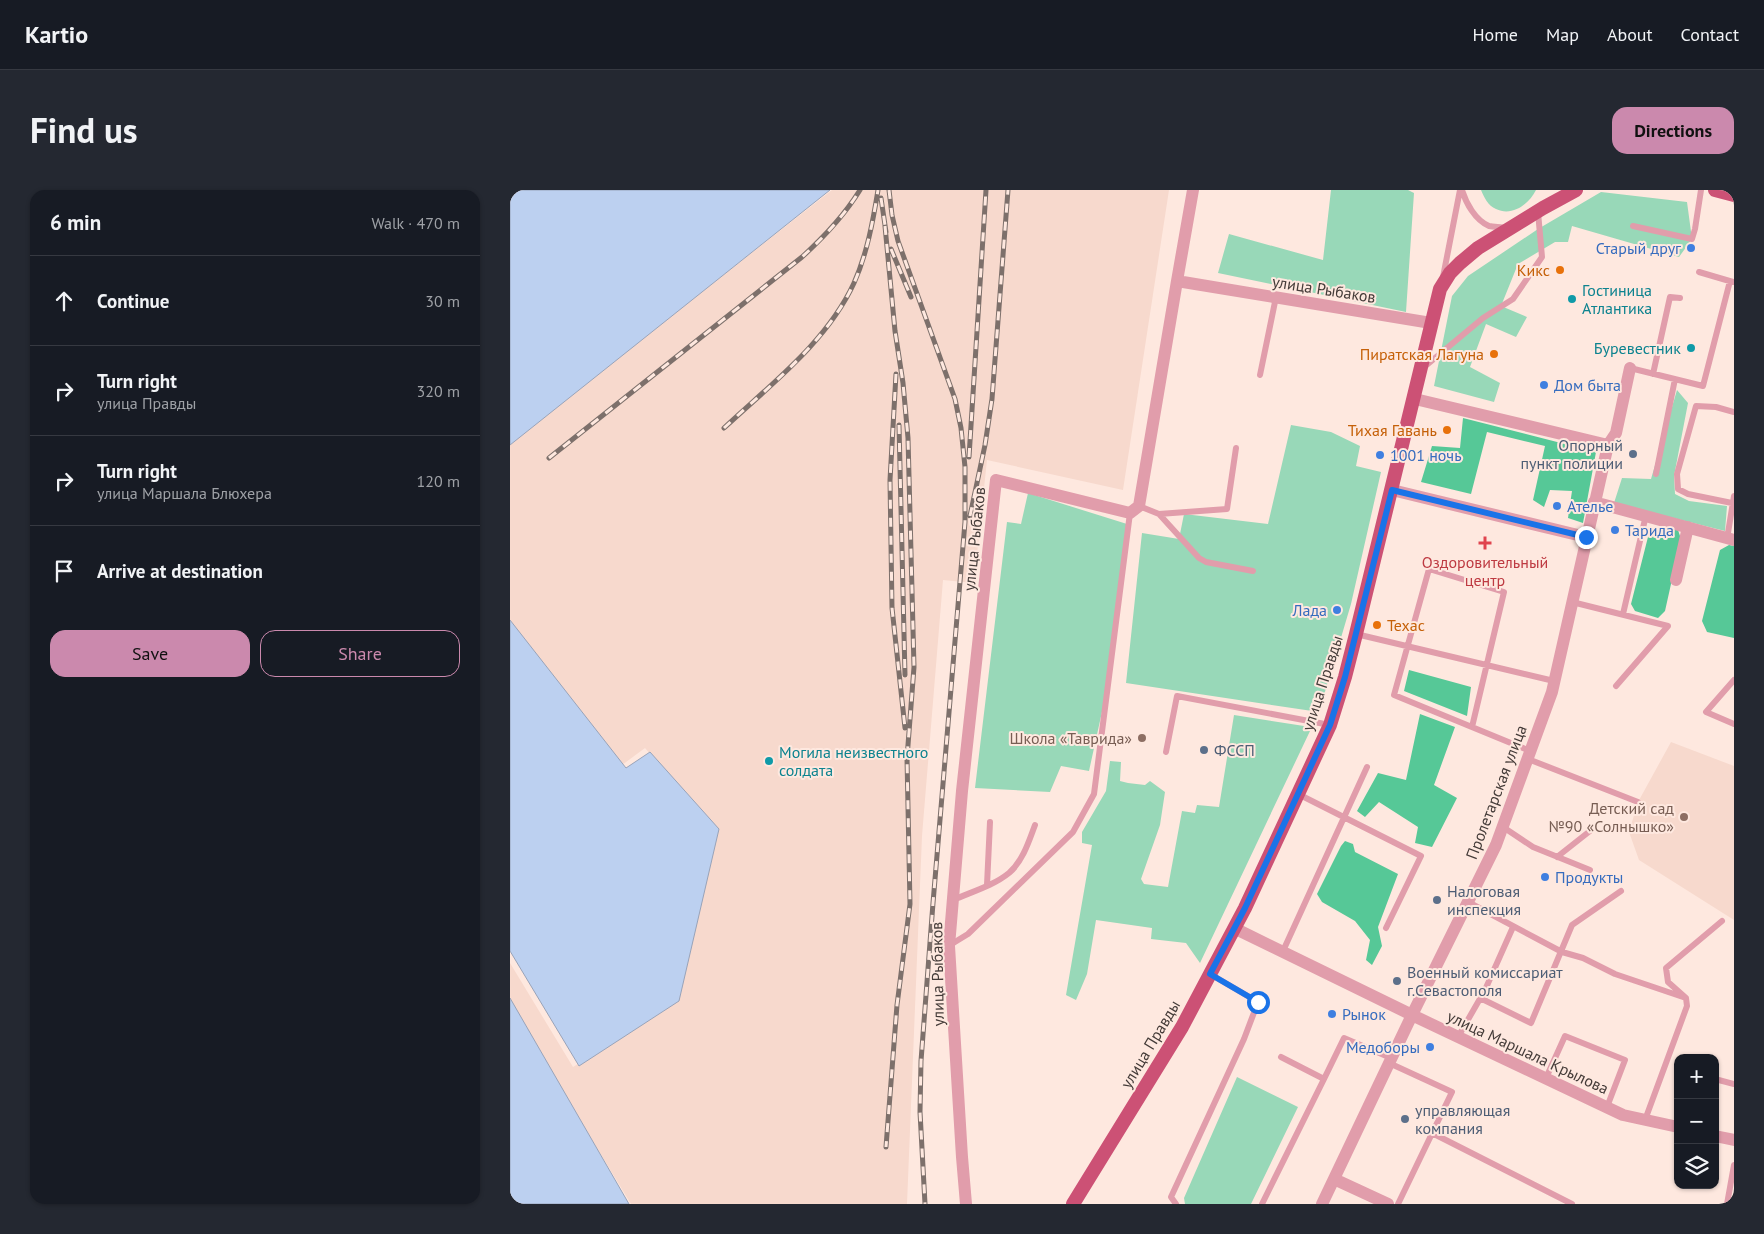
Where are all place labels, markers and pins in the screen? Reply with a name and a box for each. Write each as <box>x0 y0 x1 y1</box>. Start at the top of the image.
place label: Старый друг <box>1596 238 1681 258</box>
marker: Старый друг <box>1685 242 1697 254</box>
place label: Кикс <box>1517 260 1550 280</box>
marker: Кикс <box>1554 264 1566 276</box>
place label: Гостиница Атлантика <box>1582 280 1652 318</box>
marker: Гостиница Атлантика <box>1566 293 1578 305</box>
place label: Буревестник <box>1594 338 1681 358</box>
marker: Буревестник <box>1685 342 1697 354</box>
place label: Пиратская Лагуна <box>1360 344 1484 364</box>
marker: Пиратская Лагуна <box>1488 348 1500 360</box>
place label: Дом быта <box>1554 375 1621 395</box>
marker: Дом быта <box>1538 379 1550 391</box>
place label: Тихая Гавань <box>1348 420 1437 440</box>
marker: Тихая Гавань <box>1441 424 1453 436</box>
place label: Опорный пункт полиции <box>1520 435 1623 473</box>
place label: 1001 ночь <box>1390 445 1462 465</box>
marker: Опорный пункт полиции <box>1627 448 1639 460</box>
marker: 1001 ночь <box>1374 449 1386 461</box>
place label: Ателье <box>1567 496 1613 516</box>
marker: Ателье <box>1551 500 1563 512</box>
place label: Тарида <box>1625 520 1674 540</box>
marker: Тарида <box>1609 524 1621 536</box>
marker: Оздоровительный центр <box>1478 536 1492 550</box>
place label: Оздоровительный центр <box>1422 552 1548 590</box>
place label: Лада <box>1291 600 1327 620</box>
marker: Лада <box>1331 604 1343 616</box>
place label: Техас <box>1387 615 1425 635</box>
marker: Техас <box>1371 619 1383 631</box>
place label: Школа «Таврида» <box>1009 728 1132 748</box>
marker: Школа «Таврида» <box>1136 732 1148 744</box>
place label: ФССП <box>1214 740 1255 760</box>
place label: Могила неизвестного солдата <box>779 742 928 780</box>
marker: ФССП <box>1198 744 1210 756</box>
marker: Могила неизвестного солдата <box>763 755 775 767</box>
place label: Детский сад №90 «Солнышко» <box>1548 798 1674 836</box>
marker: Детский сад №90 «Солнышко» <box>1678 811 1690 823</box>
place label: Продукты <box>1555 867 1623 887</box>
marker: Продукты <box>1539 871 1551 883</box>
place label: Налоговая инспекция <box>1447 881 1521 919</box>
marker: Налоговая инспекция <box>1431 894 1443 906</box>
place label: Военный комиссариат г.Севастополя <box>1407 962 1563 1000</box>
marker: Военный комиссариат г.Севастополя <box>1391 975 1403 987</box>
place label: Рынок <box>1342 1004 1386 1024</box>
marker: Рынок <box>1326 1008 1338 1020</box>
place label: Медоборы <box>1346 1037 1420 1057</box>
marker: Медоборы <box>1424 1041 1436 1053</box>
place label: управляющая компания <box>1415 1100 1510 1138</box>
marker: управляющая компания <box>1399 1113 1411 1125</box>

